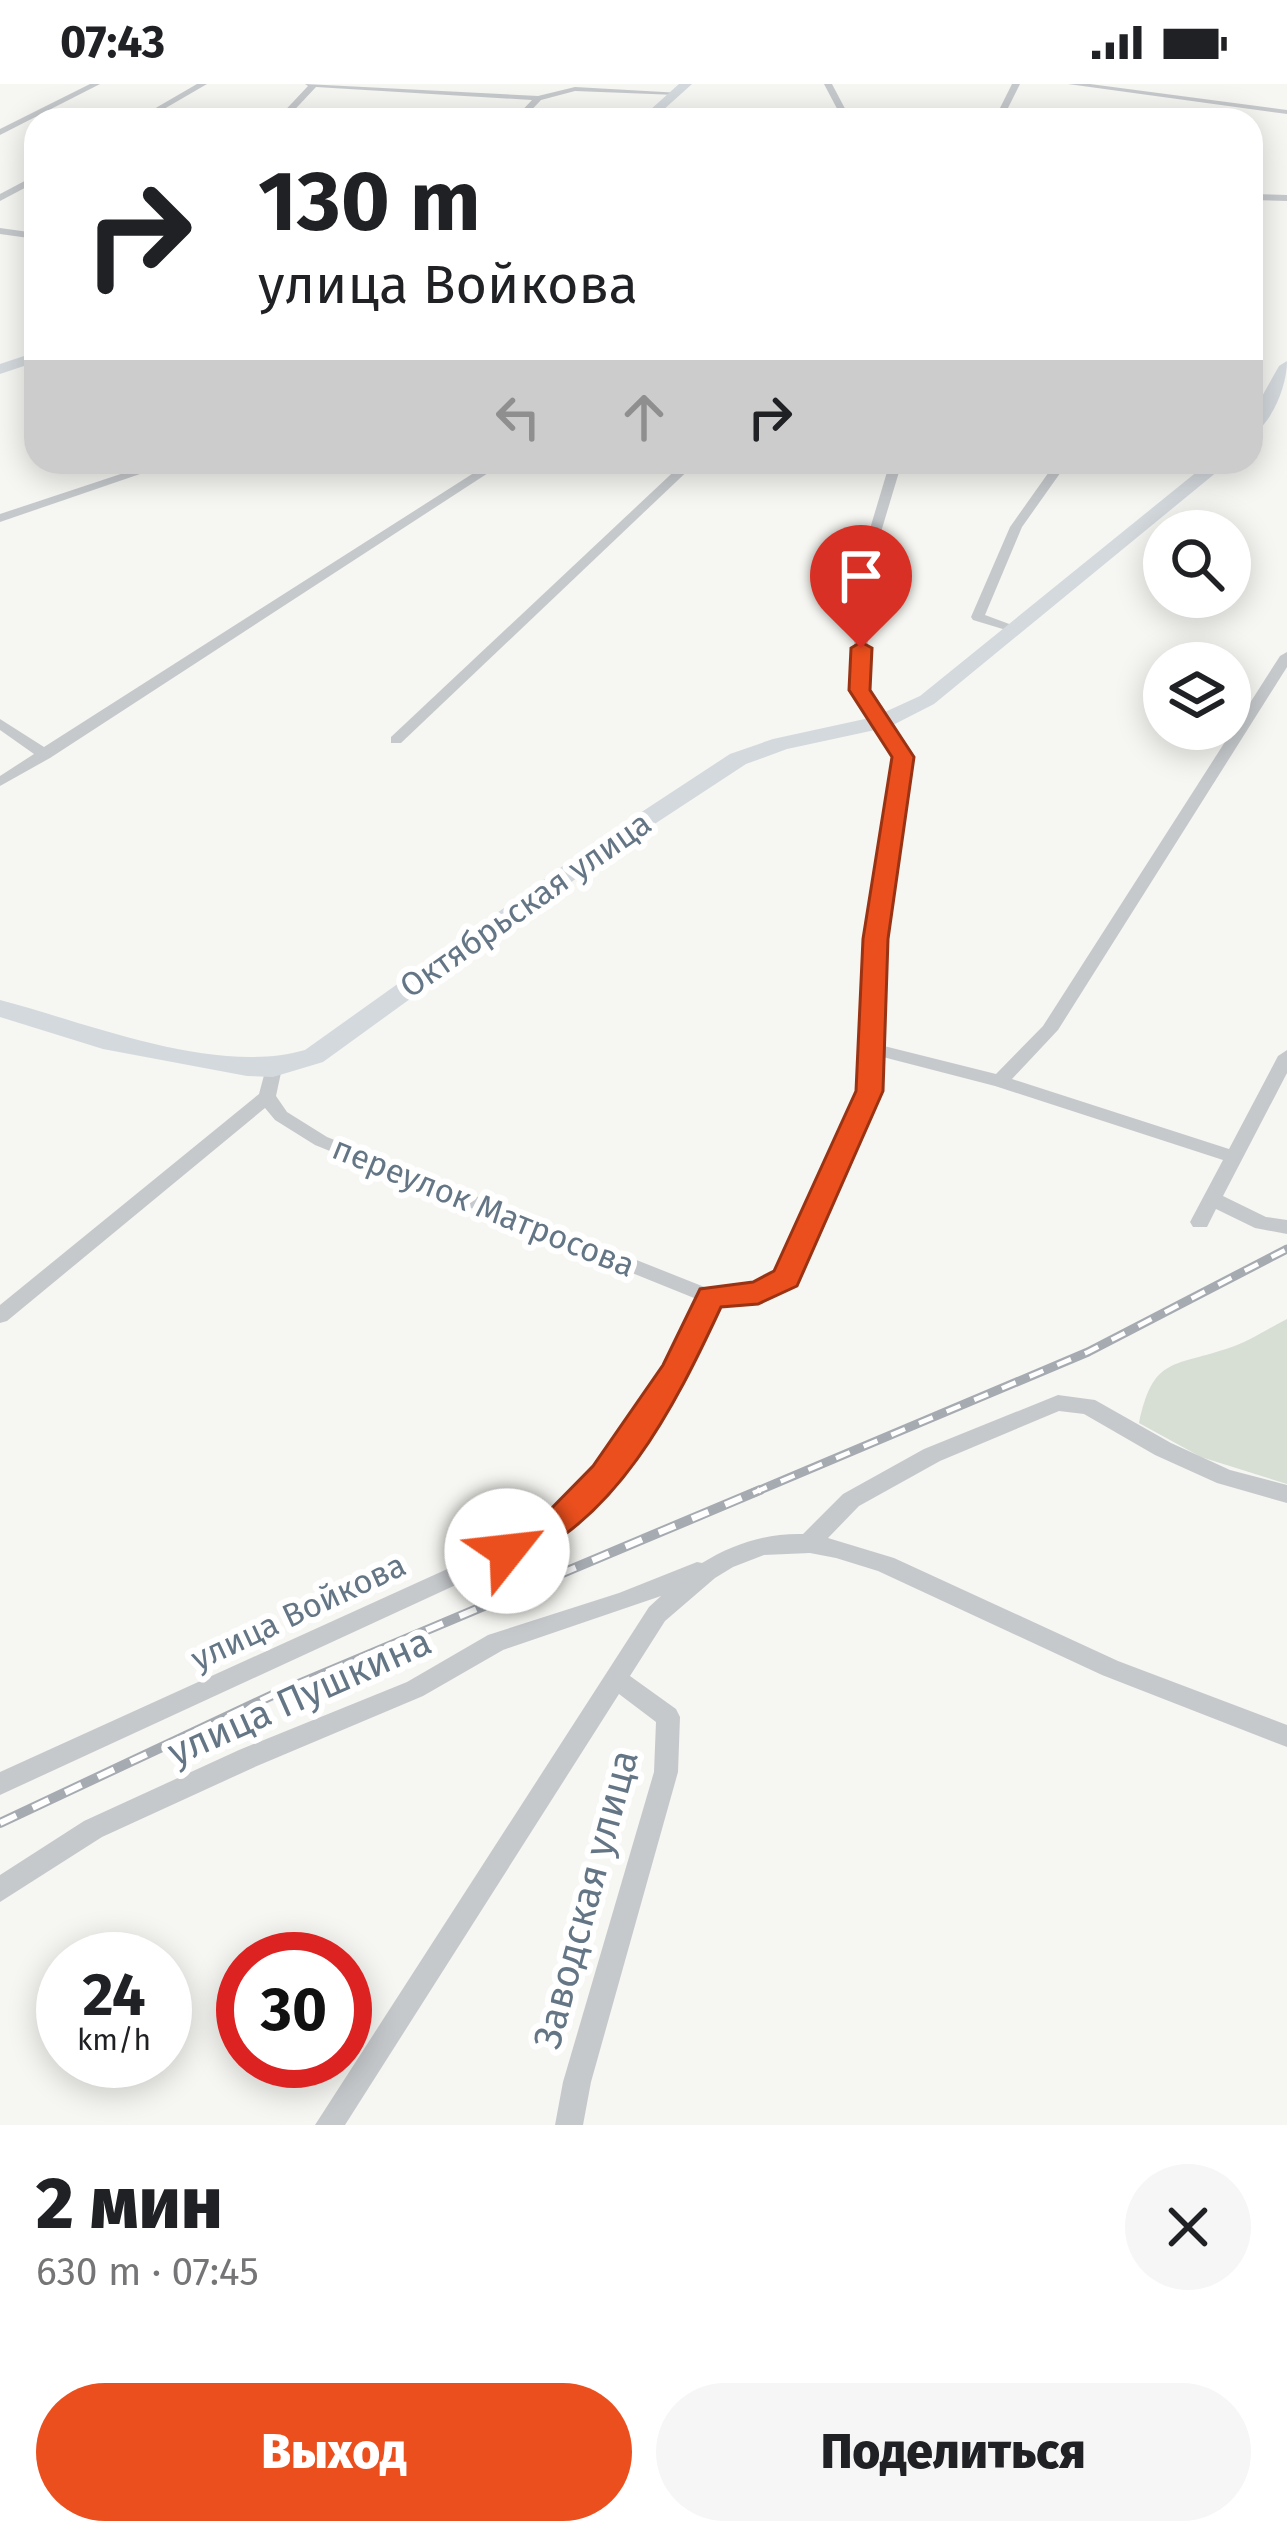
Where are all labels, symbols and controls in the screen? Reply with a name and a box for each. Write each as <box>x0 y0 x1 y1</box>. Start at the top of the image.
text: 07:43 <box>60 15 165 69</box>
text: 130 m <box>258 151 481 252</box>
icon: right <box>60 156 216 312</box>
text: улица Войкова <box>258 253 638 317</box>
icon: left <box>485 384 551 450</box>
icon: ahead <box>611 384 677 450</box>
icon: right <box>737 384 803 450</box>
map controls <box>1143 510 1251 750</box>
button: search <box>1143 510 1251 618</box>
pin <box>810 525 912 648</box>
icon: arrive <box>828 543 894 609</box>
button: layers <box>1143 642 1251 750</box>
street label: Октябрьская улица <box>392 803 659 1006</box>
street label: переулок Матросова <box>327 1128 641 1286</box>
position arrow <box>444 1488 570 1614</box>
street label: улица Войкова <box>185 1545 412 1679</box>
street label: улица Пушкина <box>161 1618 438 1776</box>
street label: Заводская улица <box>524 1745 648 2054</box>
speed limit sign: 30 <box>216 1932 372 2088</box>
text: 24 <box>82 1959 146 2031</box>
text: km/h <box>77 2022 151 2058</box>
text: 2 мин <box>36 2161 223 2247</box>
button: close <box>1125 2164 1251 2290</box>
text: 630 m · 07:45 <box>36 2249 259 2295</box>
button: Выход <box>36 2383 632 2521</box>
button: Поделиться <box>656 2383 1251 2521</box>

